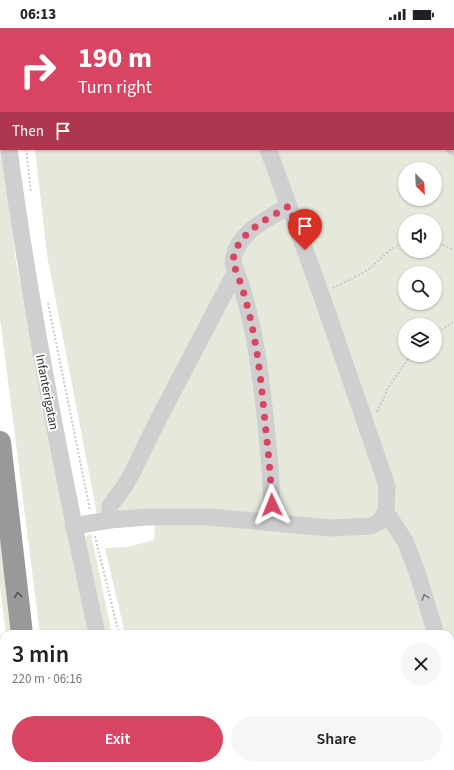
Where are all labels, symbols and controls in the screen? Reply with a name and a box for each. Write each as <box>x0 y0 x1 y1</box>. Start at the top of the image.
text: 06:13 <box>20 4 56 25</box>
text: 190 m <box>78 38 152 78</box>
icon: right <box>12 44 64 96</box>
text: Turn right <box>78 75 152 100</box>
icon: arrive <box>52 120 74 142</box>
text: Then <box>12 121 44 142</box>
north arrow <box>398 162 442 206</box>
map controls <box>398 162 442 362</box>
pin <box>288 209 322 250</box>
button: sound <box>398 214 442 258</box>
icon: arrive <box>294 215 316 237</box>
button: search <box>398 266 442 310</box>
button: layers <box>398 318 442 362</box>
street label: Infanterigatan <box>31 353 63 432</box>
position arrow <box>251 484 293 526</box>
one-way arrow <box>14 592 23 598</box>
one-way arrow <box>421 593 430 600</box>
text: 3 min <box>12 637 69 672</box>
button: close <box>400 643 442 685</box>
text: 220 m · 06:16 <box>12 670 82 688</box>
button: Exit <box>12 716 223 762</box>
button: Share <box>231 716 442 762</box>

